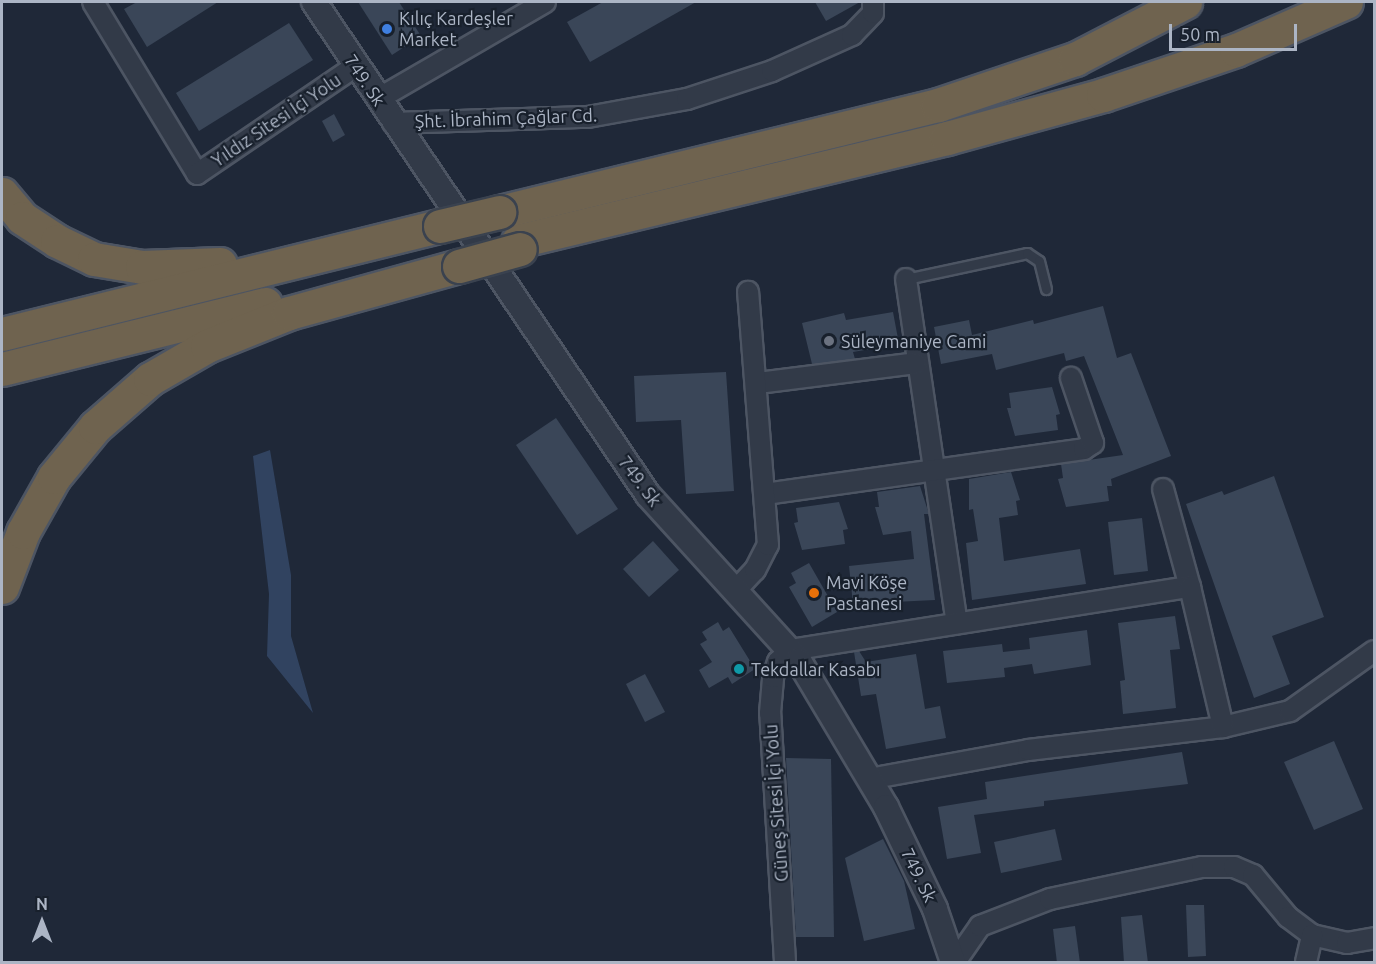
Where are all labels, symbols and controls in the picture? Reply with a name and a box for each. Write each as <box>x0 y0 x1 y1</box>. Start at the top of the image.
place label: Kılıç Kardeşler Market <box>399 8 513 50</box>
scale bar <box>1172 12 1300 50</box>
marker: Kılıç Kardeşler Market <box>380 22 394 36</box>
text: 50 m <box>1180 24 1220 44</box>
street label: 749. Sk <box>340 50 390 110</box>
street label: Yıldız Sitesi İçi Yolu <box>207 69 345 171</box>
street label: Şht. İbrahim Çağlar Cd. <box>414 104 598 132</box>
place label: Süleymaniye Cami <box>841 330 986 352</box>
marker: Süleymaniye Cami <box>822 334 836 348</box>
street label: 749. Sk <box>614 452 666 510</box>
place label: Mavi Köşe Pastanesi <box>826 572 907 614</box>
marker: Mavi Köşe Pastanesi <box>807 586 821 600</box>
place label: Tekdallar Kasabı <box>751 658 880 680</box>
marker: Tekdallar Kasabı <box>732 662 746 676</box>
street label: Güneş Sitesi İçi Yolu <box>760 723 792 883</box>
street label: 749. Sk <box>897 844 941 906</box>
north arrow <box>12 892 72 952</box>
text: N <box>36 895 48 913</box>

